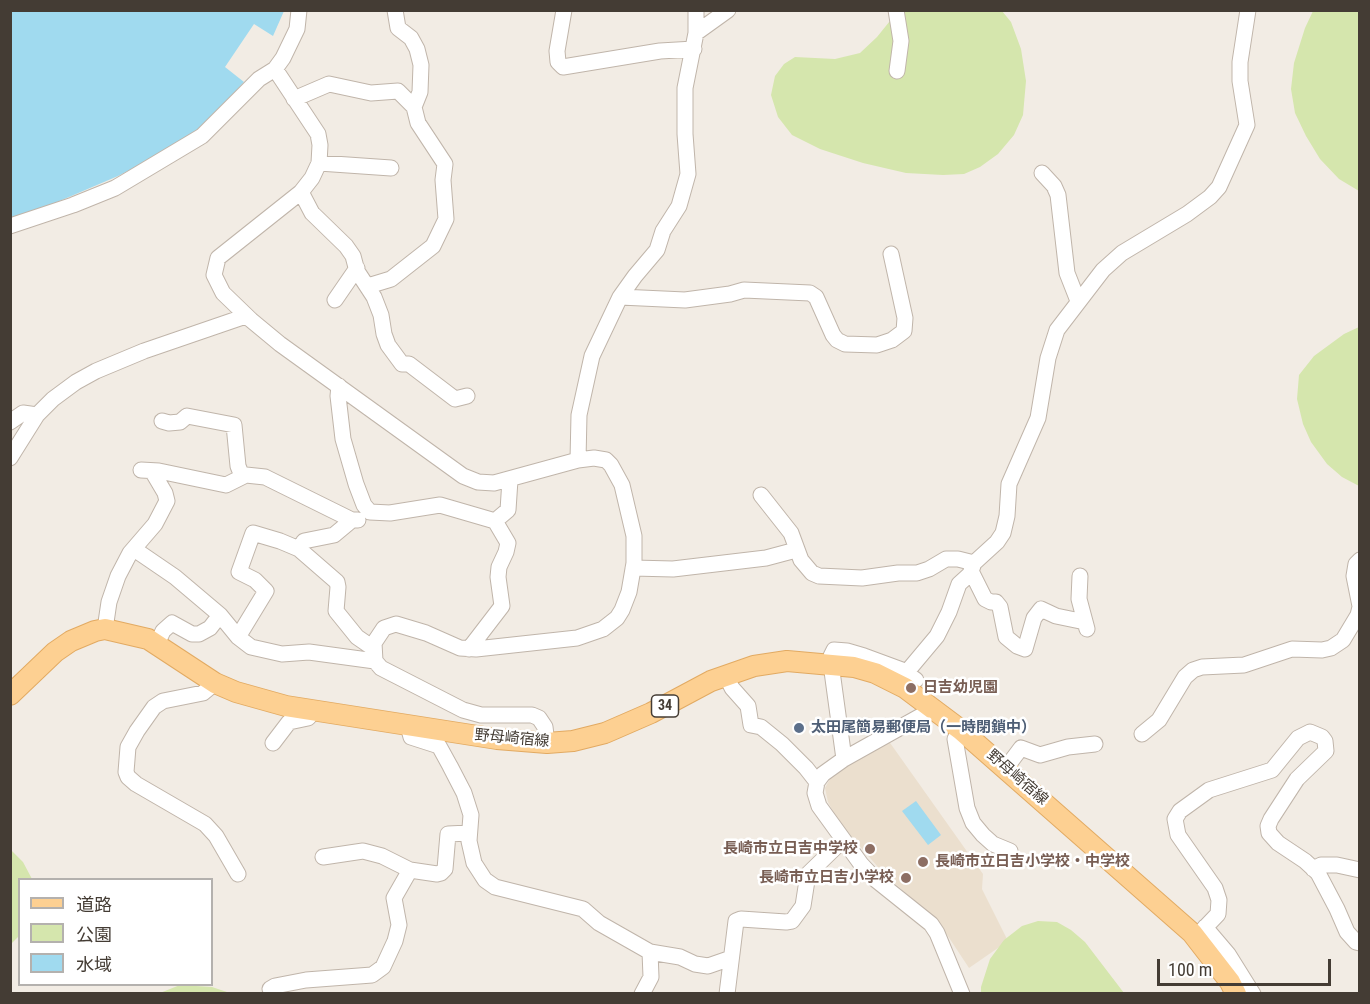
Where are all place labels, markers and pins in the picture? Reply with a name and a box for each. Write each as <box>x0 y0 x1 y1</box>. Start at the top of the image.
place label: 日吉幼児園 <box>923 679 998 697</box>
marker: 日吉幼児園 <box>904 681 918 695</box>
place label: 太田尾簡易郵便局（一時閉鎖中） <box>811 719 1036 737</box>
marker: 太田尾簡易郵便局（一時閉鎖中） <box>792 721 806 735</box>
place label: 長崎市立日吉中学校 <box>723 840 858 858</box>
marker: 長崎市立日吉中学校 <box>863 842 877 856</box>
place label: 長崎市立日吉小学校・中学校 <box>935 853 1130 871</box>
marker: 長崎市立日吉小学校・中学校 <box>916 855 930 869</box>
place label: 長崎市立日吉小学校 <box>759 869 894 887</box>
marker: 長崎市立日吉小学校 <box>899 871 913 885</box>

